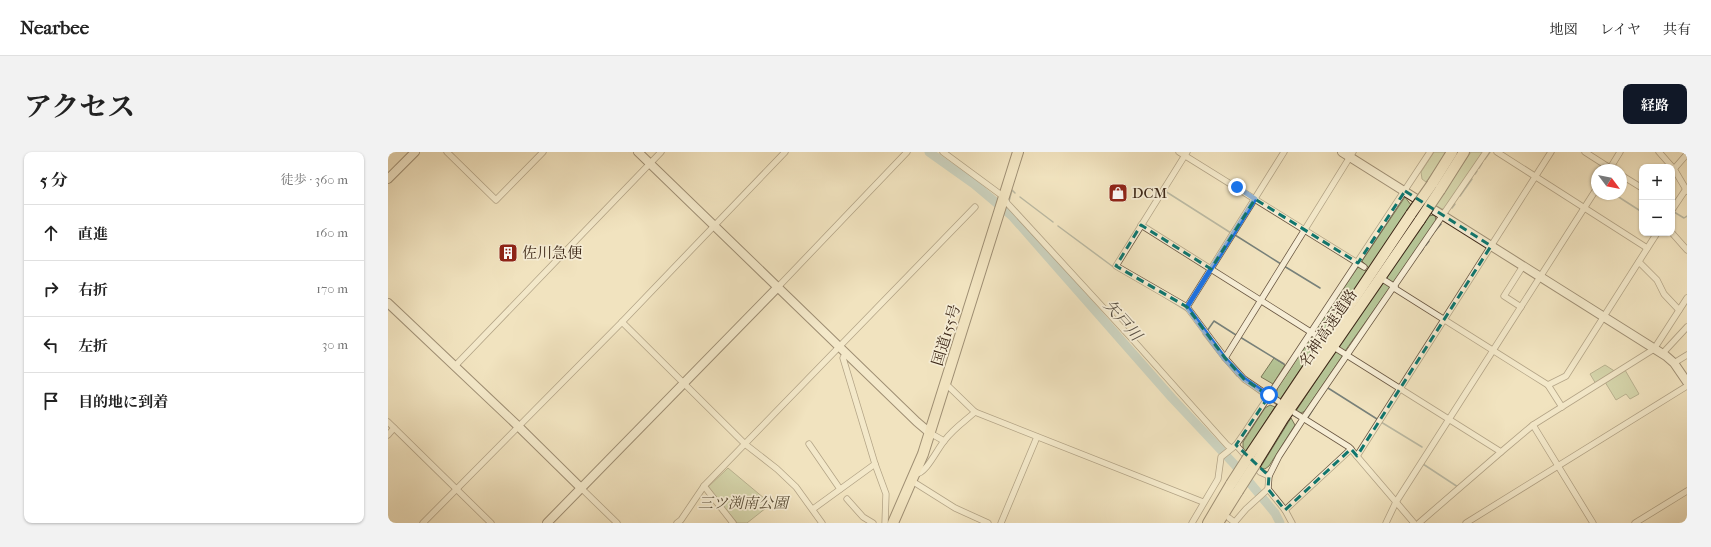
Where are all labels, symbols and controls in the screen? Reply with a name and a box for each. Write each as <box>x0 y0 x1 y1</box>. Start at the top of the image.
text: Nearbee <box>20 17 89 39</box>
text: 地図 <box>1550 21 1578 38</box>
text: レイヤ <box>1600 21 1641 38</box>
text: 共有 <box>1663 21 1691 38</box>
button: 経路 <box>1623 84 1687 124</box>
text: アクセス <box>24 90 135 123</box>
north arrow <box>1591 164 1627 200</box>
map controls <box>1639 164 1675 236</box>
button: + <box>1639 164 1675 200</box>
text: 5 分 <box>40 170 68 190</box>
text: 徒歩 · 360 m <box>281 172 348 187</box>
route end <box>1228 178 1246 196</box>
shop icon: DCM <box>1107 182 1129 204</box>
place label: DCM <box>1132 184 1168 202</box>
button: − <box>1639 200 1675 236</box>
icon: ahead <box>40 222 62 244</box>
text: 直進 <box>78 225 108 243</box>
text: 160 m <box>316 225 348 240</box>
building icon: 佐川急便 <box>497 242 519 264</box>
place label: 佐川急便 <box>522 244 582 262</box>
icon: right <box>40 278 62 300</box>
text: 右折 <box>78 281 108 299</box>
text: 170 m <box>316 281 348 296</box>
street label: 名神高速道路 <box>1295 286 1361 370</box>
water label: 矢戸川 <box>1100 296 1147 346</box>
street label: 国道155号 <box>928 302 964 368</box>
icon: left <box>40 334 62 356</box>
text: 左折 <box>78 337 108 355</box>
text: 30 m <box>322 337 348 352</box>
route start <box>1260 386 1278 404</box>
icon: arrive <box>40 390 62 412</box>
text: 目的地に到着 <box>78 393 168 411</box>
park label: 三ツ渕南公園 <box>698 494 791 512</box>

